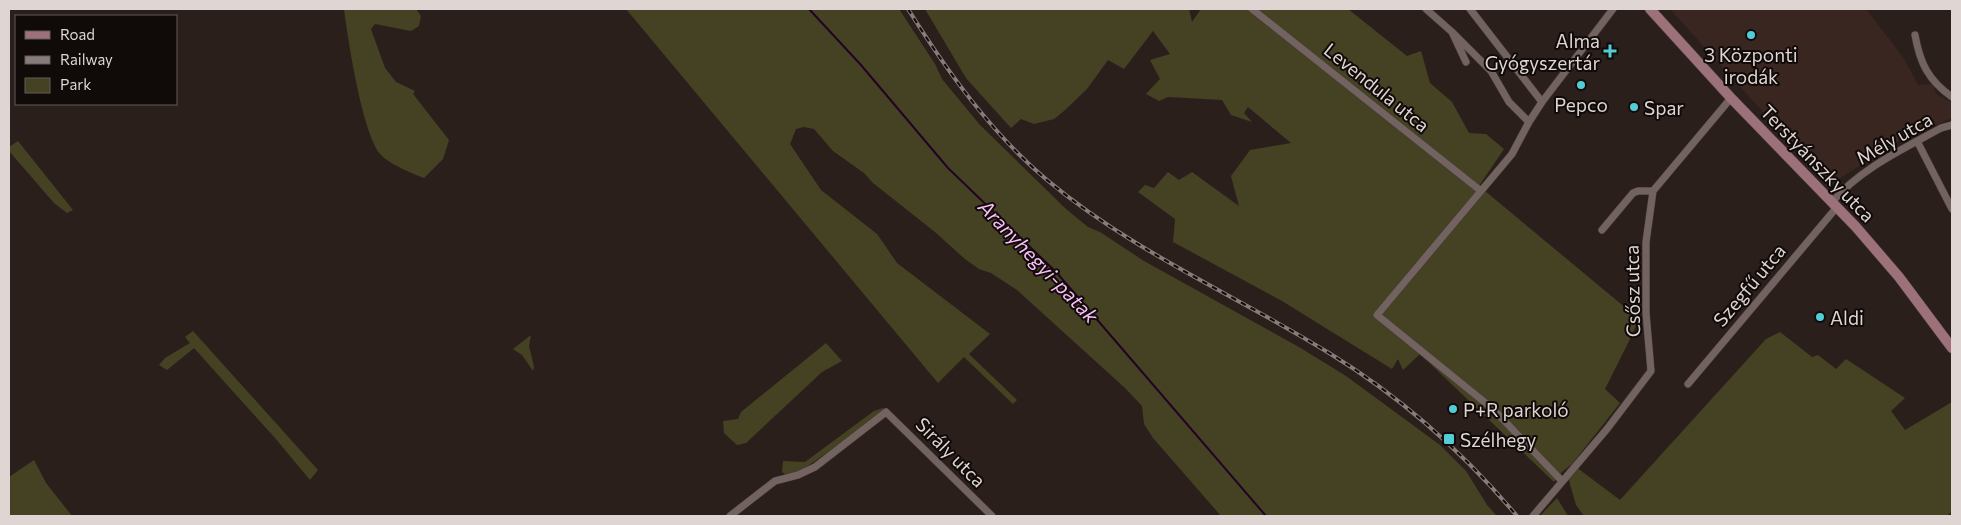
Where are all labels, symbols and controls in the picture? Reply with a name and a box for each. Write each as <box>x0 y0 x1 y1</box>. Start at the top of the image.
legend <box>15 15 178 105</box>
text: Road <box>60 25 95 43</box>
place label: Alma Gyógyszertár <box>1485 29 1600 74</box>
marker: 3 Központi irodák <box>1745 29 1757 41</box>
street label: Levendula utca <box>1320 38 1434 136</box>
place label: 3 Központi irodák <box>1704 43 1798 88</box>
marker: Alma Gyógyszertár <box>1604 45 1616 57</box>
text: Railway <box>60 50 113 68</box>
text: Park <box>60 75 91 93</box>
marker: Pepco <box>1575 79 1587 91</box>
place label: Pepco <box>1554 93 1608 116</box>
place label: Spar <box>1644 96 1684 119</box>
street label: Terstyánszky utca <box>1756 100 1880 226</box>
marker: Spar <box>1628 101 1640 113</box>
street label: Mély utca <box>1852 107 1936 169</box>
water label: Aranyhegyi-patak <box>973 194 1105 328</box>
street label: Szegfű utca <box>1708 239 1790 331</box>
street label: Csősz utca <box>1620 245 1644 337</box>
place label: Aldi <box>1830 306 1864 329</box>
marker: Aldi <box>1814 311 1826 323</box>
place label: P+R parkoló <box>1463 398 1569 421</box>
marker: P+R parkoló <box>1447 403 1459 415</box>
street label: Sirály utca <box>911 412 991 492</box>
place label: Szélhegy <box>1460 428 1537 451</box>
marker: Szélhegy <box>1442 432 1456 446</box>

